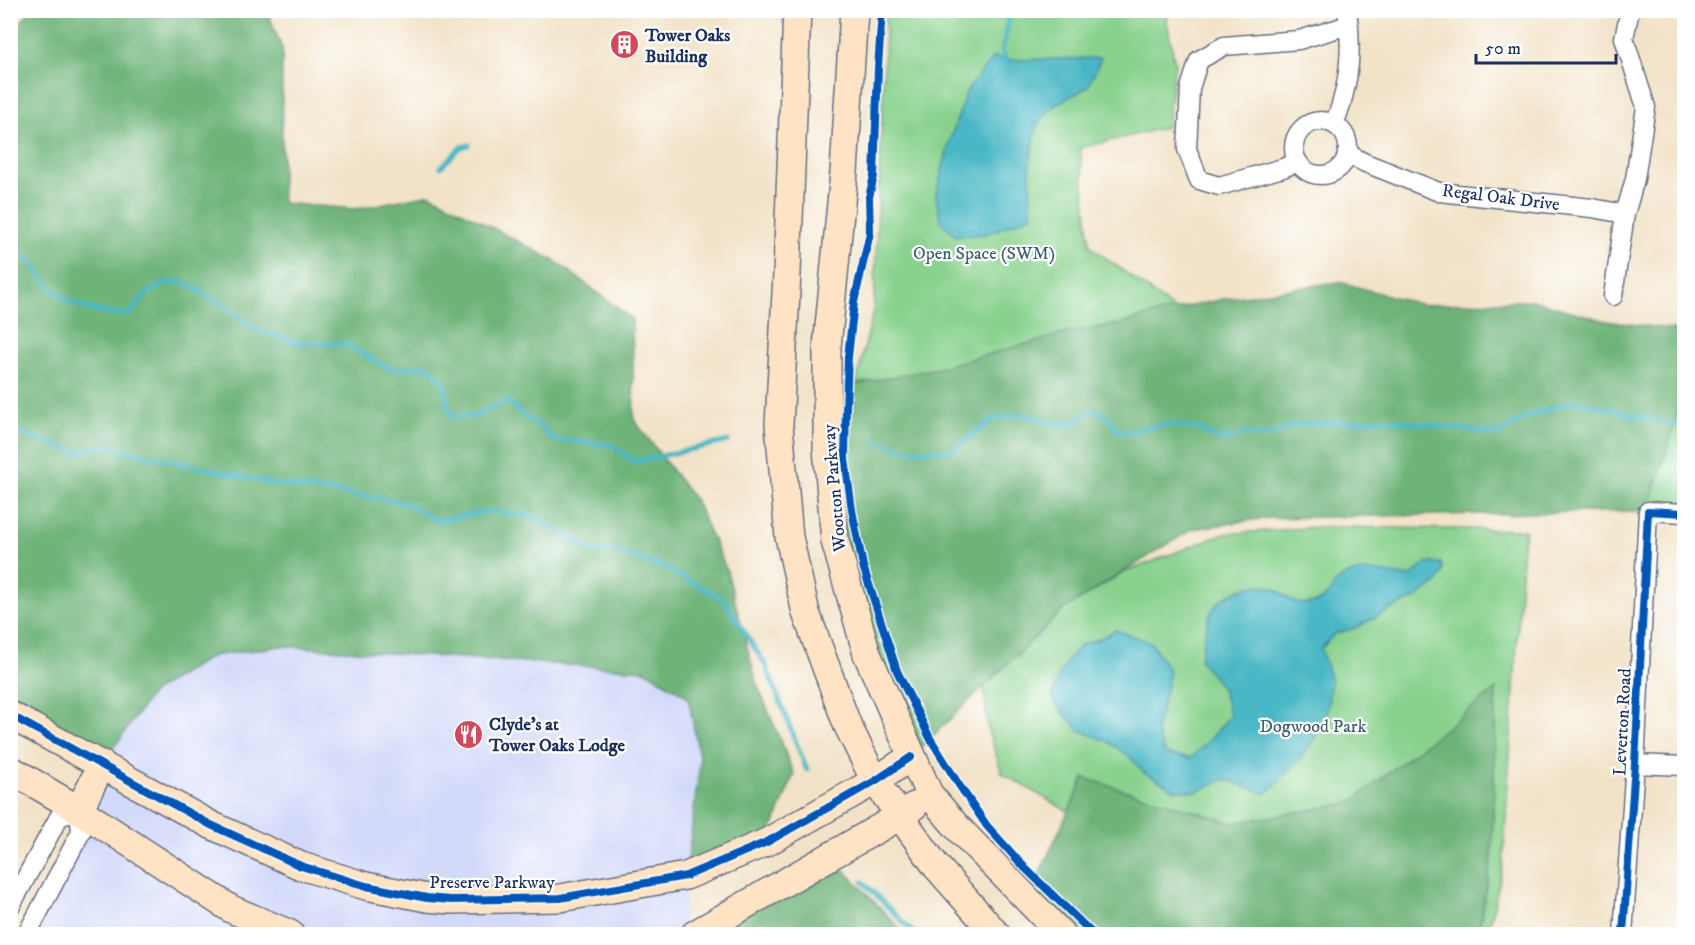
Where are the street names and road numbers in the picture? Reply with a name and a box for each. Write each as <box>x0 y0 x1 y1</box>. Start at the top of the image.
street label: Regal Oak Drive <box>1441 180 1561 216</box>
street label: Wootton Parkway <box>818 423 852 554</box>
street label: Leverton Road <box>1609 668 1637 776</box>
street label: Preserve Parkway <box>429 872 555 894</box>

